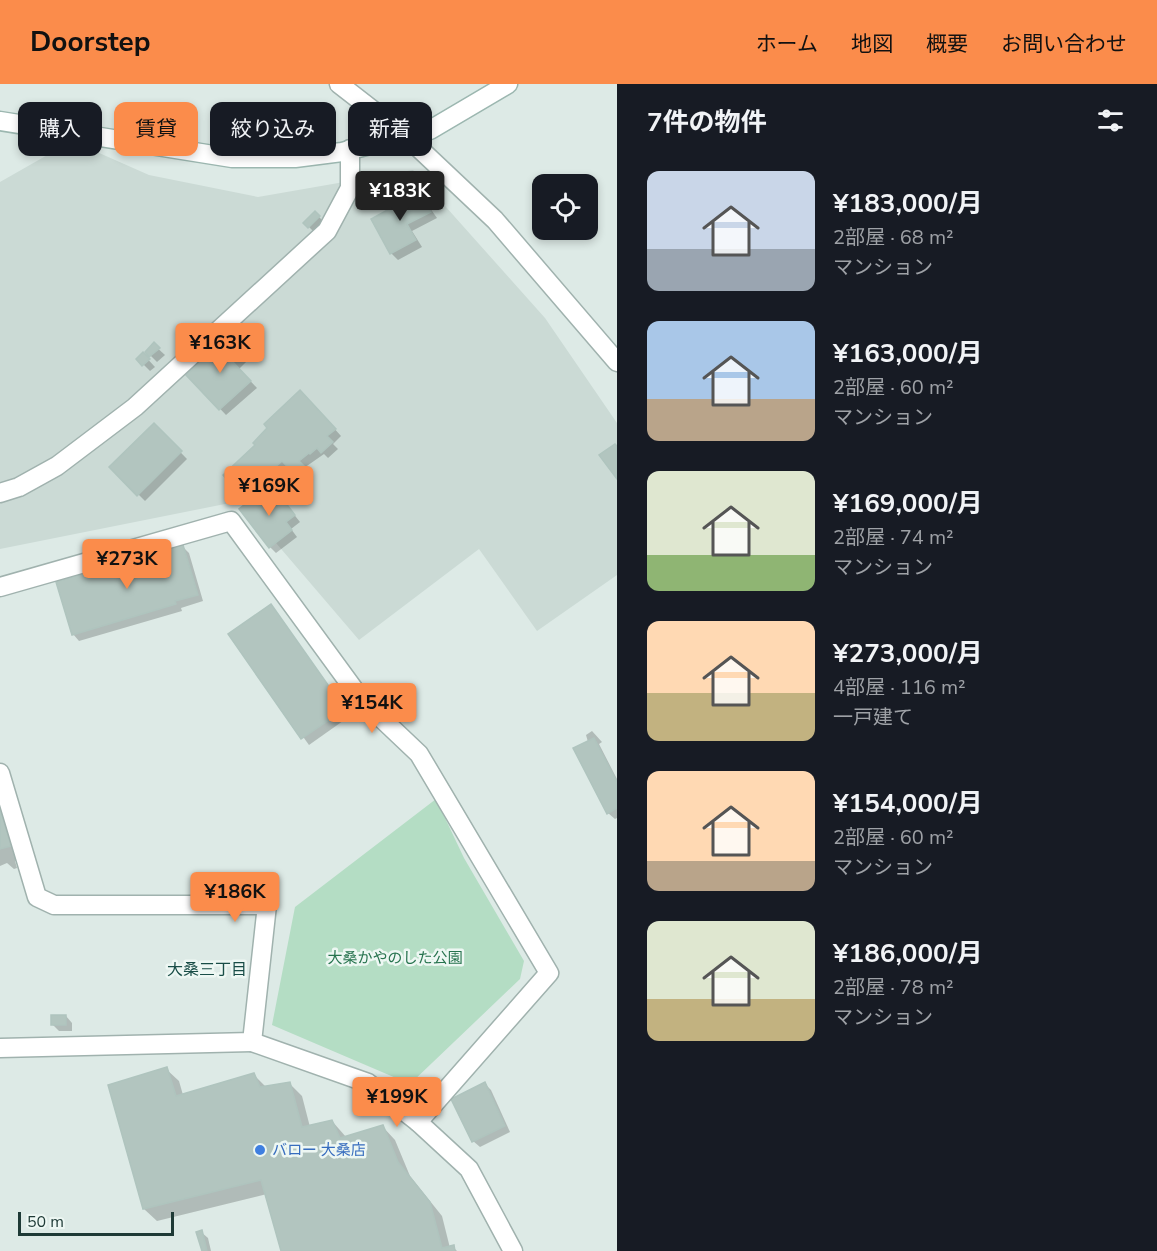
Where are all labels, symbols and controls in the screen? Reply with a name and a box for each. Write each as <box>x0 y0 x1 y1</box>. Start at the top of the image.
text: Doorstep <box>30 23 151 61</box>
text: ホーム <box>756 30 818 58</box>
text: 地図 <box>851 30 893 58</box>
text: 概要 <box>926 30 968 58</box>
text: お問い合わせ <box>1001 30 1127 58</box>
chip: 購入 <box>18 102 102 156</box>
chip: 賃貸 <box>114 102 198 156</box>
chip: 絞り込み <box>210 102 336 156</box>
chip: 新着 <box>348 102 432 156</box>
icon: filters <box>1094 104 1127 137</box>
text: 7件の物件 <box>647 105 767 140</box>
pin: ¥183K <box>358 171 442 222</box>
map controls <box>532 174 598 240</box>
button: locate <box>532 174 598 240</box>
text: ¥183K <box>369 177 431 204</box>
text: ¥183,000/月 <box>833 186 983 221</box>
icon: home <box>695 195 767 267</box>
text: 2部屋 · 68 m² <box>833 224 954 251</box>
text: マンション <box>833 254 933 281</box>
pin: ¥163K <box>178 323 262 374</box>
text: ¥163K <box>189 329 251 356</box>
text: ¥163,000/月 <box>833 336 983 371</box>
icon: home <box>695 345 767 417</box>
text: 2部屋 · 60 m² <box>833 374 954 401</box>
text: マンション <box>833 404 933 431</box>
pin: ¥169K <box>227 466 311 517</box>
text: ¥169K <box>238 472 300 499</box>
text: ¥169,000/月 <box>833 486 983 521</box>
icon: home <box>695 495 767 567</box>
text: 2部屋 · 74 m² <box>833 524 954 551</box>
pin: ¥273K <box>85 539 169 590</box>
text: ¥273K <box>96 545 158 572</box>
text: マンション <box>833 554 933 581</box>
text: ¥273,000/月 <box>833 636 983 671</box>
icon: home <box>695 645 767 717</box>
text: 4部屋 · 116 m² <box>833 674 966 701</box>
pin: ¥154K <box>330 683 414 734</box>
text: ¥154K <box>341 689 403 716</box>
text: 一戸建て <box>833 704 913 731</box>
text: ¥154,000/月 <box>833 786 983 821</box>
icon: home <box>695 795 767 867</box>
text: 2部屋 · 60 m² <box>833 824 954 851</box>
text: マンション <box>833 854 933 881</box>
pin: ¥186K <box>193 872 277 923</box>
text: ¥186K <box>204 878 266 905</box>
text: ¥186,000/月 <box>833 936 983 971</box>
icon: home <box>695 945 767 1017</box>
park label: 大桑かやのした公園 <box>327 948 463 968</box>
district label: 大桑三丁目 <box>167 959 247 981</box>
text: 2部屋 · 78 m² <box>833 974 954 1001</box>
text: マンション <box>833 1004 933 1031</box>
pin: ¥199K <box>355 1077 439 1128</box>
text: ¥199K <box>366 1083 428 1110</box>
place label: バロー 大桑店 <box>272 1140 366 1160</box>
marker: バロー 大桑店 <box>253 1143 267 1157</box>
scale bar <box>18 1209 174 1236</box>
text: 50 m <box>27 1211 64 1233</box>

